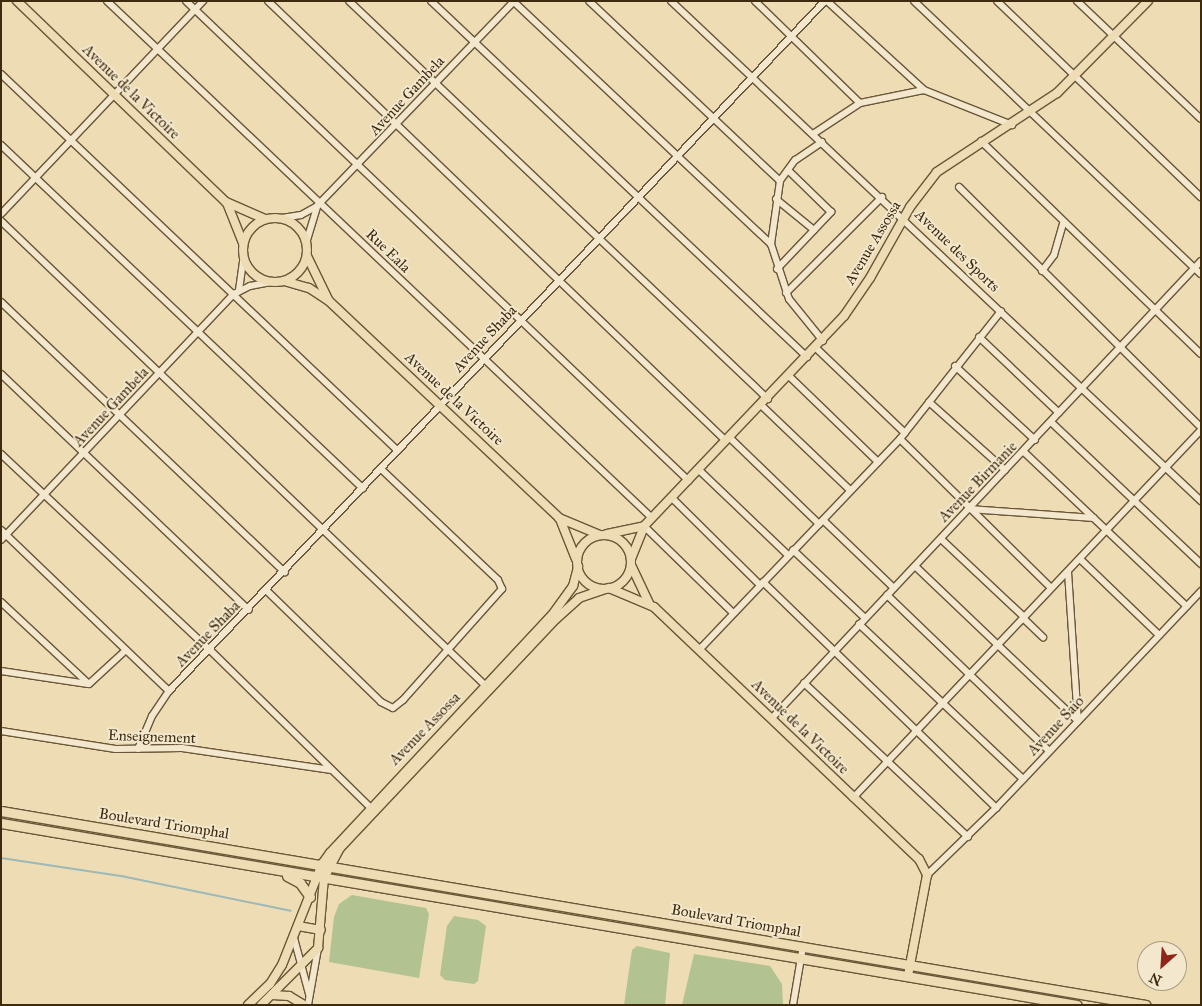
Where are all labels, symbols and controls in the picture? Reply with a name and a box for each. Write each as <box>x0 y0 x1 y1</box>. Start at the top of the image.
street label: Avenue de la Victoire <box>78 41 184 143</box>
street label: Avenue Gambela <box>366 53 448 139</box>
street label: Avenue Assossa <box>841 198 905 288</box>
street label: Avenue des Sports <box>911 206 1003 296</box>
street label: Rue Eala <box>362 225 414 277</box>
street label: Avenue Shaba <box>449 302 521 376</box>
street label: Avenue de la Victoire <box>401 349 507 449</box>
street label: Avenue Gambela <box>70 364 152 450</box>
street label: Avenue Birmanie <box>935 438 1021 526</box>
street label: Avenue Shaba <box>172 597 244 671</box>
street label: Avenue de la Victoire <box>747 676 853 778</box>
street label: Avenue Assossa <box>386 689 464 769</box>
street label: Avenue Saio <box>1024 692 1088 760</box>
street label: Enseignement <box>108 726 196 748</box>
street label: Boulevard Triomphal <box>98 805 230 843</box>
street label: Boulevard Triomphal <box>670 901 802 941</box>
north arrow <box>1137 941 1187 991</box>
text: N <box>1147 969 1165 989</box>

